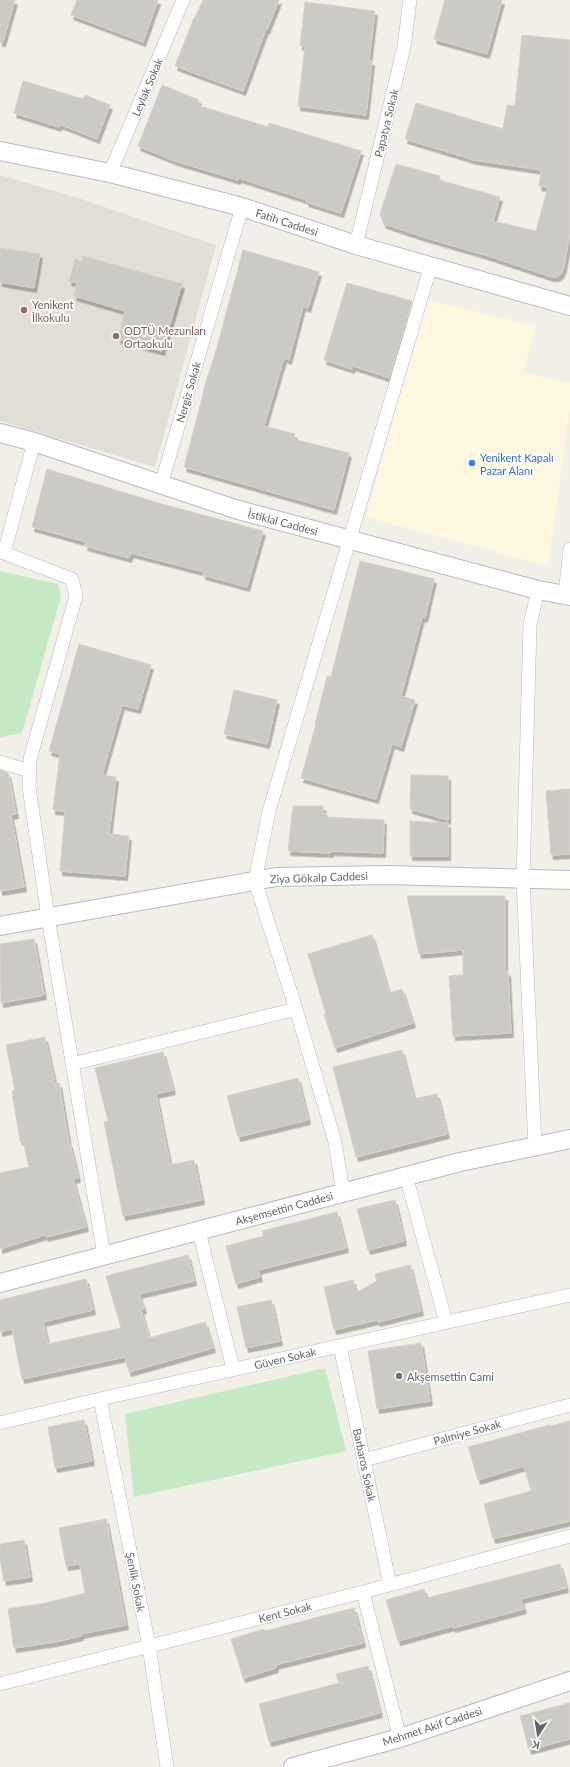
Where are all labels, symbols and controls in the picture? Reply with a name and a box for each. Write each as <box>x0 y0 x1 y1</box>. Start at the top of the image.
street label: Leylak Sokak <box>129 56 165 118</box>
street label: Papatya Sokak <box>371 87 401 159</box>
street label: Fatih Caddesi <box>254 206 320 238</box>
place label: Yenikent İlkokulu <box>32 298 73 324</box>
marker: Yenikent İlkokulu <box>19 305 29 315</box>
place label: ODTÜ Mezunları Ortaokulu <box>124 324 206 350</box>
marker: ODTÜ Mezunları Ortaokulu <box>111 331 121 341</box>
street label: Nergiz Sokak <box>173 360 203 424</box>
place label: Yenikent Kapalı Pazar Alanı <box>480 451 554 477</box>
marker: Yenikent Kapalı Pazar Alanı <box>467 458 477 468</box>
street label: İstiklal Caddesi <box>247 506 320 538</box>
street label: Ziya Gökalp Caddesi <box>270 869 369 885</box>
street label: Akşemsettin Caddesi <box>234 1189 335 1227</box>
street label: Güven Sokak <box>253 1344 318 1371</box>
place label: Akşemsettin Cami <box>407 1370 494 1383</box>
marker: Akşemsettin Cami <box>394 1371 404 1381</box>
street label: Palmiye Sokak <box>432 1417 502 1447</box>
street label: Barbaros Sokak <box>351 1427 379 1503</box>
street label: Şenlik Sokak <box>124 1551 148 1613</box>
street label: Kent Sokak <box>257 1599 313 1625</box>
street label: Mehmet Akif Caddesi <box>381 1704 484 1748</box>
north arrow <box>518 1715 558 1755</box>
text: K <box>530 1738 541 1752</box>

